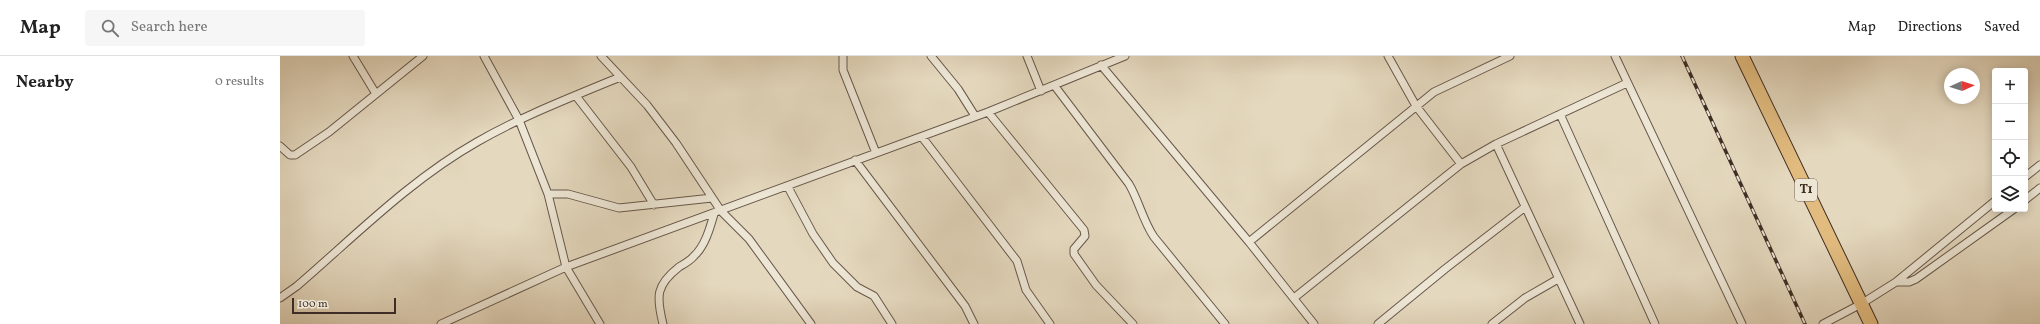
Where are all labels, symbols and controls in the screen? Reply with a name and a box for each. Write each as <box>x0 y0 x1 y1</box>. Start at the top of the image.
search box <box>85 10 365 46</box>
text: Map <box>20 15 61 41</box>
icon: search <box>99 17 121 39</box>
text: Search here <box>131 17 208 38</box>
text: Map <box>1848 18 1876 37</box>
text: Directions <box>1898 18 1962 37</box>
text: Saved <box>1984 18 2020 37</box>
north arrow <box>1944 68 1980 104</box>
map controls <box>1992 68 2028 212</box>
button: + <box>1992 68 2028 104</box>
text: Nearby <box>16 71 74 94</box>
text: 0 results <box>215 73 264 91</box>
button: − <box>1992 104 2028 140</box>
button: locate <box>1992 140 2028 176</box>
button: layers <box>1992 176 2028 212</box>
road number: T1 <box>1795 179 1817 201</box>
scale bar <box>292 296 396 315</box>
text: 100 m <box>298 297 328 312</box>

